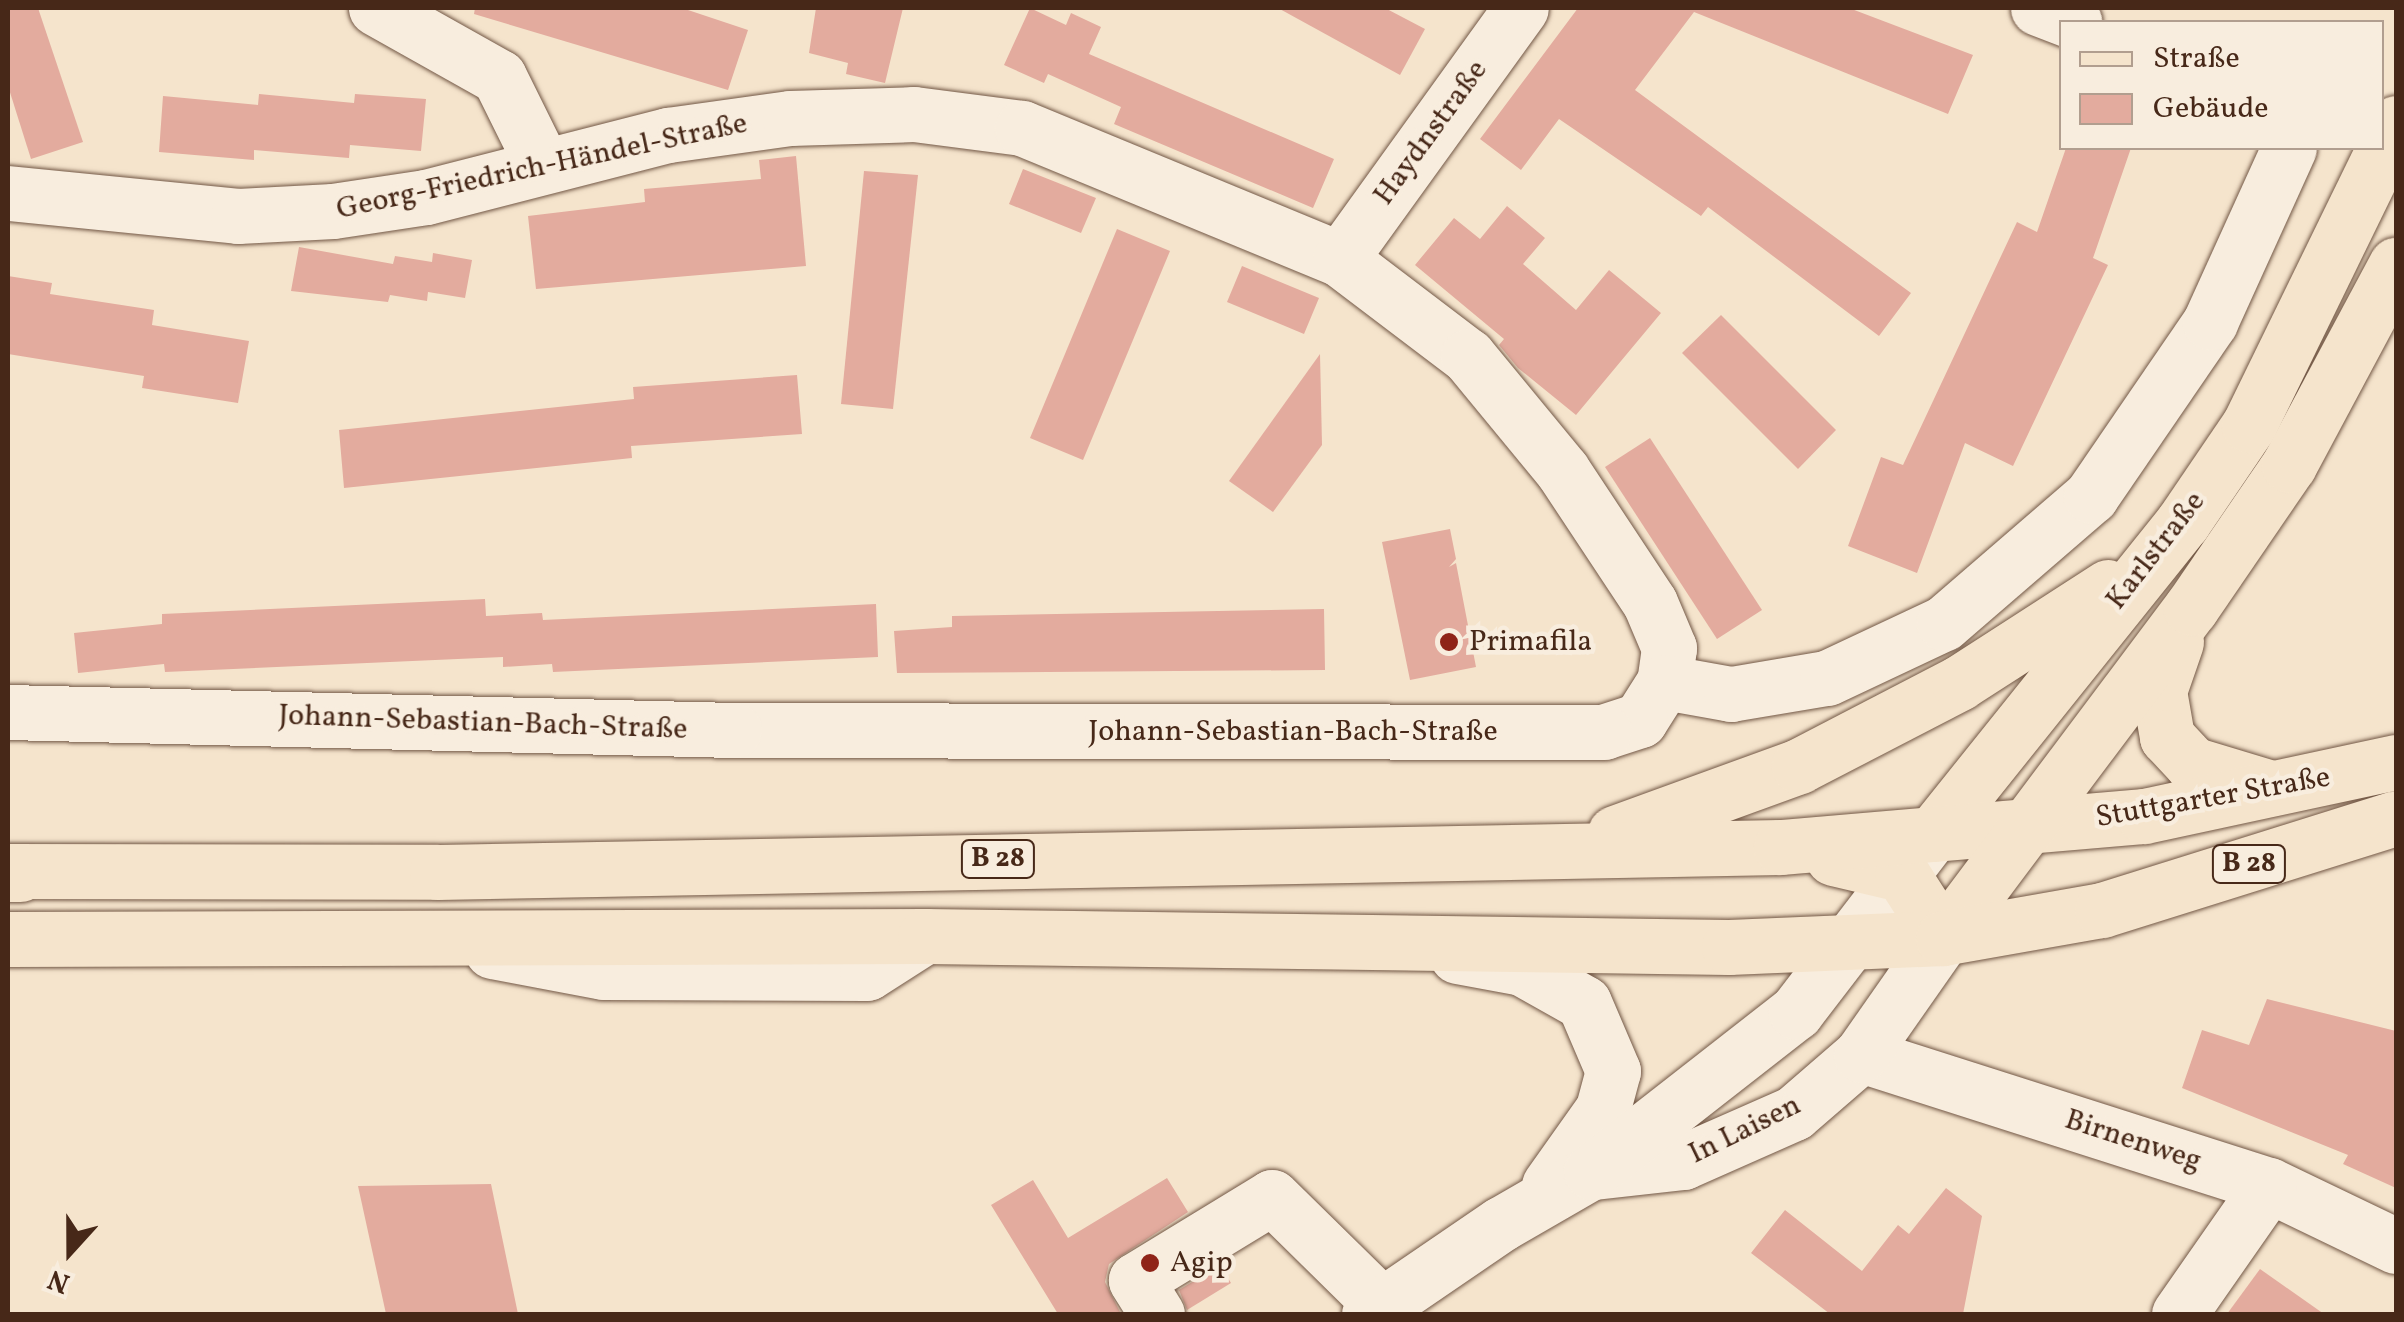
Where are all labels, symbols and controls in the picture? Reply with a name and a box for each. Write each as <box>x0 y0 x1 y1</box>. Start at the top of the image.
legend <box>2059 20 2384 150</box>
text: Straße <box>2153 38 2240 80</box>
street label: Haydnstraße <box>1366 53 1496 213</box>
text: Gebäude <box>2153 88 2269 130</box>
street label: Georg-Friedrich-Händel-Straße <box>333 106 751 228</box>
street label: Karlstraße <box>2099 485 2213 617</box>
place label: Primafila <box>1469 624 1592 660</box>
marker: Primafila <box>1438 631 1460 653</box>
street label: Johann-Sebastian-Bach-Straße <box>278 698 688 748</box>
street label: Johann-Sebastian-Bach-Straße <box>1088 714 1498 750</box>
street label: Stuttgarter Straße <box>2093 760 2333 836</box>
road number: B 28 <box>960 836 1036 882</box>
road number: B 28 <box>2212 841 2286 887</box>
street label: In Laisen <box>1683 1087 1807 1173</box>
street label: Birnenweg <box>2060 1102 2206 1180</box>
north arrow <box>20 1202 120 1302</box>
place label: Agip <box>1170 1245 1233 1281</box>
marker: Agip <box>1139 1252 1161 1274</box>
text: N <box>43 1259 76 1302</box>

